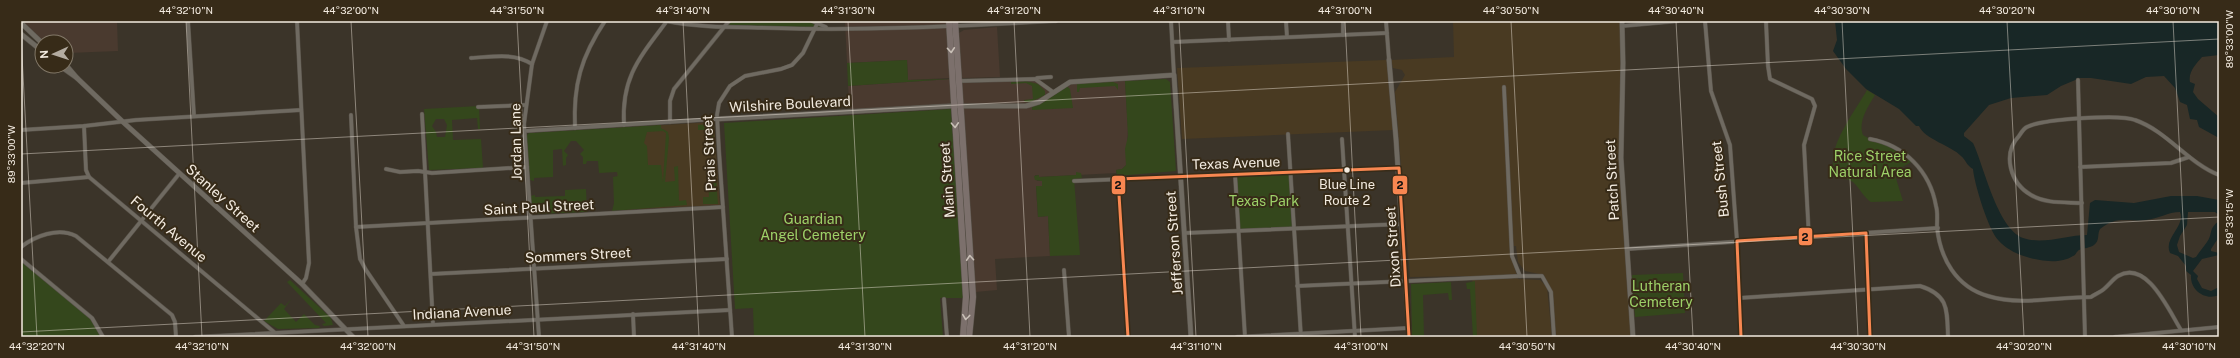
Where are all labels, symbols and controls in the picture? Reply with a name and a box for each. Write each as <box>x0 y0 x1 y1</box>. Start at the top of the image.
text: 44°32'10"N <box>159 4 213 16</box>
text: 44°32'00"N <box>323 4 379 16</box>
text: 44°31'50"N <box>490 4 544 16</box>
text: 44°31'40"N <box>656 4 710 16</box>
text: 44°31'30"N <box>821 4 875 16</box>
text: 44°31'20"N <box>987 4 1041 16</box>
text: 44°31'10"N <box>1153 4 1205 16</box>
text: 44°31'00"N <box>1318 4 1372 16</box>
text: 44°30'50"N <box>1483 4 1539 16</box>
text: 44°30'40"N <box>1648 4 1704 16</box>
text: 44°30'30"N <box>1814 4 1870 16</box>
text: 44°30'20"N <box>1979 4 2035 16</box>
text: 44°30'10"N <box>2146 4 2200 16</box>
text: 89°33'00"W <box>2223 9 2235 68</box>
north arrow <box>34 34 74 74</box>
one-way arrow <box>946 47 955 53</box>
text: N <box>38 50 50 59</box>
street label: Wilshire Boulevard <box>729 93 851 115</box>
street label: Jordan Lane <box>507 103 525 181</box>
street label: Prais Street <box>699 114 719 192</box>
one-way arrow <box>951 122 960 128</box>
text: 89°33'00"W <box>5 124 17 183</box>
street label: Patch Street <box>1602 139 1622 221</box>
street label: Bush Street <box>1708 140 1732 218</box>
street label: Main Street <box>936 142 958 218</box>
park label: Rice Street Natural Area <box>1828 148 1912 180</box>
street label: Texas Avenue <box>1191 153 1281 173</box>
street label: Stanley Street <box>183 161 263 235</box>
marker: Blue Line Route 2 <box>1342 165 1352 175</box>
line badge: 2 <box>1111 175 1126 195</box>
line badge: 2 <box>1392 175 1408 195</box>
place label: Blue Line Route 2 <box>1319 177 1375 208</box>
text: 2 <box>1115 179 1122 191</box>
text: 2 <box>1397 179 1404 191</box>
text: 89°33'15"W <box>2223 188 2235 245</box>
street label: Jefferson Street <box>1162 190 1186 296</box>
street label: Fourth Avenue <box>128 192 210 266</box>
park label: Texas Park <box>1229 193 1299 209</box>
street label: Saint Paul Street <box>483 196 595 218</box>
street label: Dixon Street <box>1382 206 1404 288</box>
park label: Guardian Angel Cemetery <box>760 211 866 243</box>
line badge: 2 <box>1798 227 1813 246</box>
text: 2 <box>1802 231 1809 243</box>
street label: Sommers Street <box>525 244 631 266</box>
one-way arrow <box>966 255 975 261</box>
park label: Lutheran Cemetery <box>1629 278 1693 310</box>
street label: Indiana Avenue <box>412 301 512 323</box>
one-way arrow <box>961 314 970 320</box>
text: 44°32'20"N <box>9 340 65 352</box>
text: 44°32'10"N <box>175 340 229 352</box>
text: 44°32'00"N <box>340 340 396 352</box>
text: 44°31'50"N <box>506 340 560 352</box>
text: 44°31'40"N <box>672 340 726 352</box>
text: 44°31'30"N <box>838 340 892 352</box>
text: 44°31'20"N <box>1003 340 1057 352</box>
text: 44°31'10"N <box>1170 340 1222 352</box>
text: 44°31'00"N <box>1334 340 1388 352</box>
text: 44°30'50"N <box>1499 340 1555 352</box>
text: 44°30'40"N <box>1665 340 1721 352</box>
text: 44°30'30"N <box>1830 340 1886 352</box>
text: 44°30'20"N <box>1996 340 2052 352</box>
text: 44°30'10"N <box>2162 340 2216 352</box>

